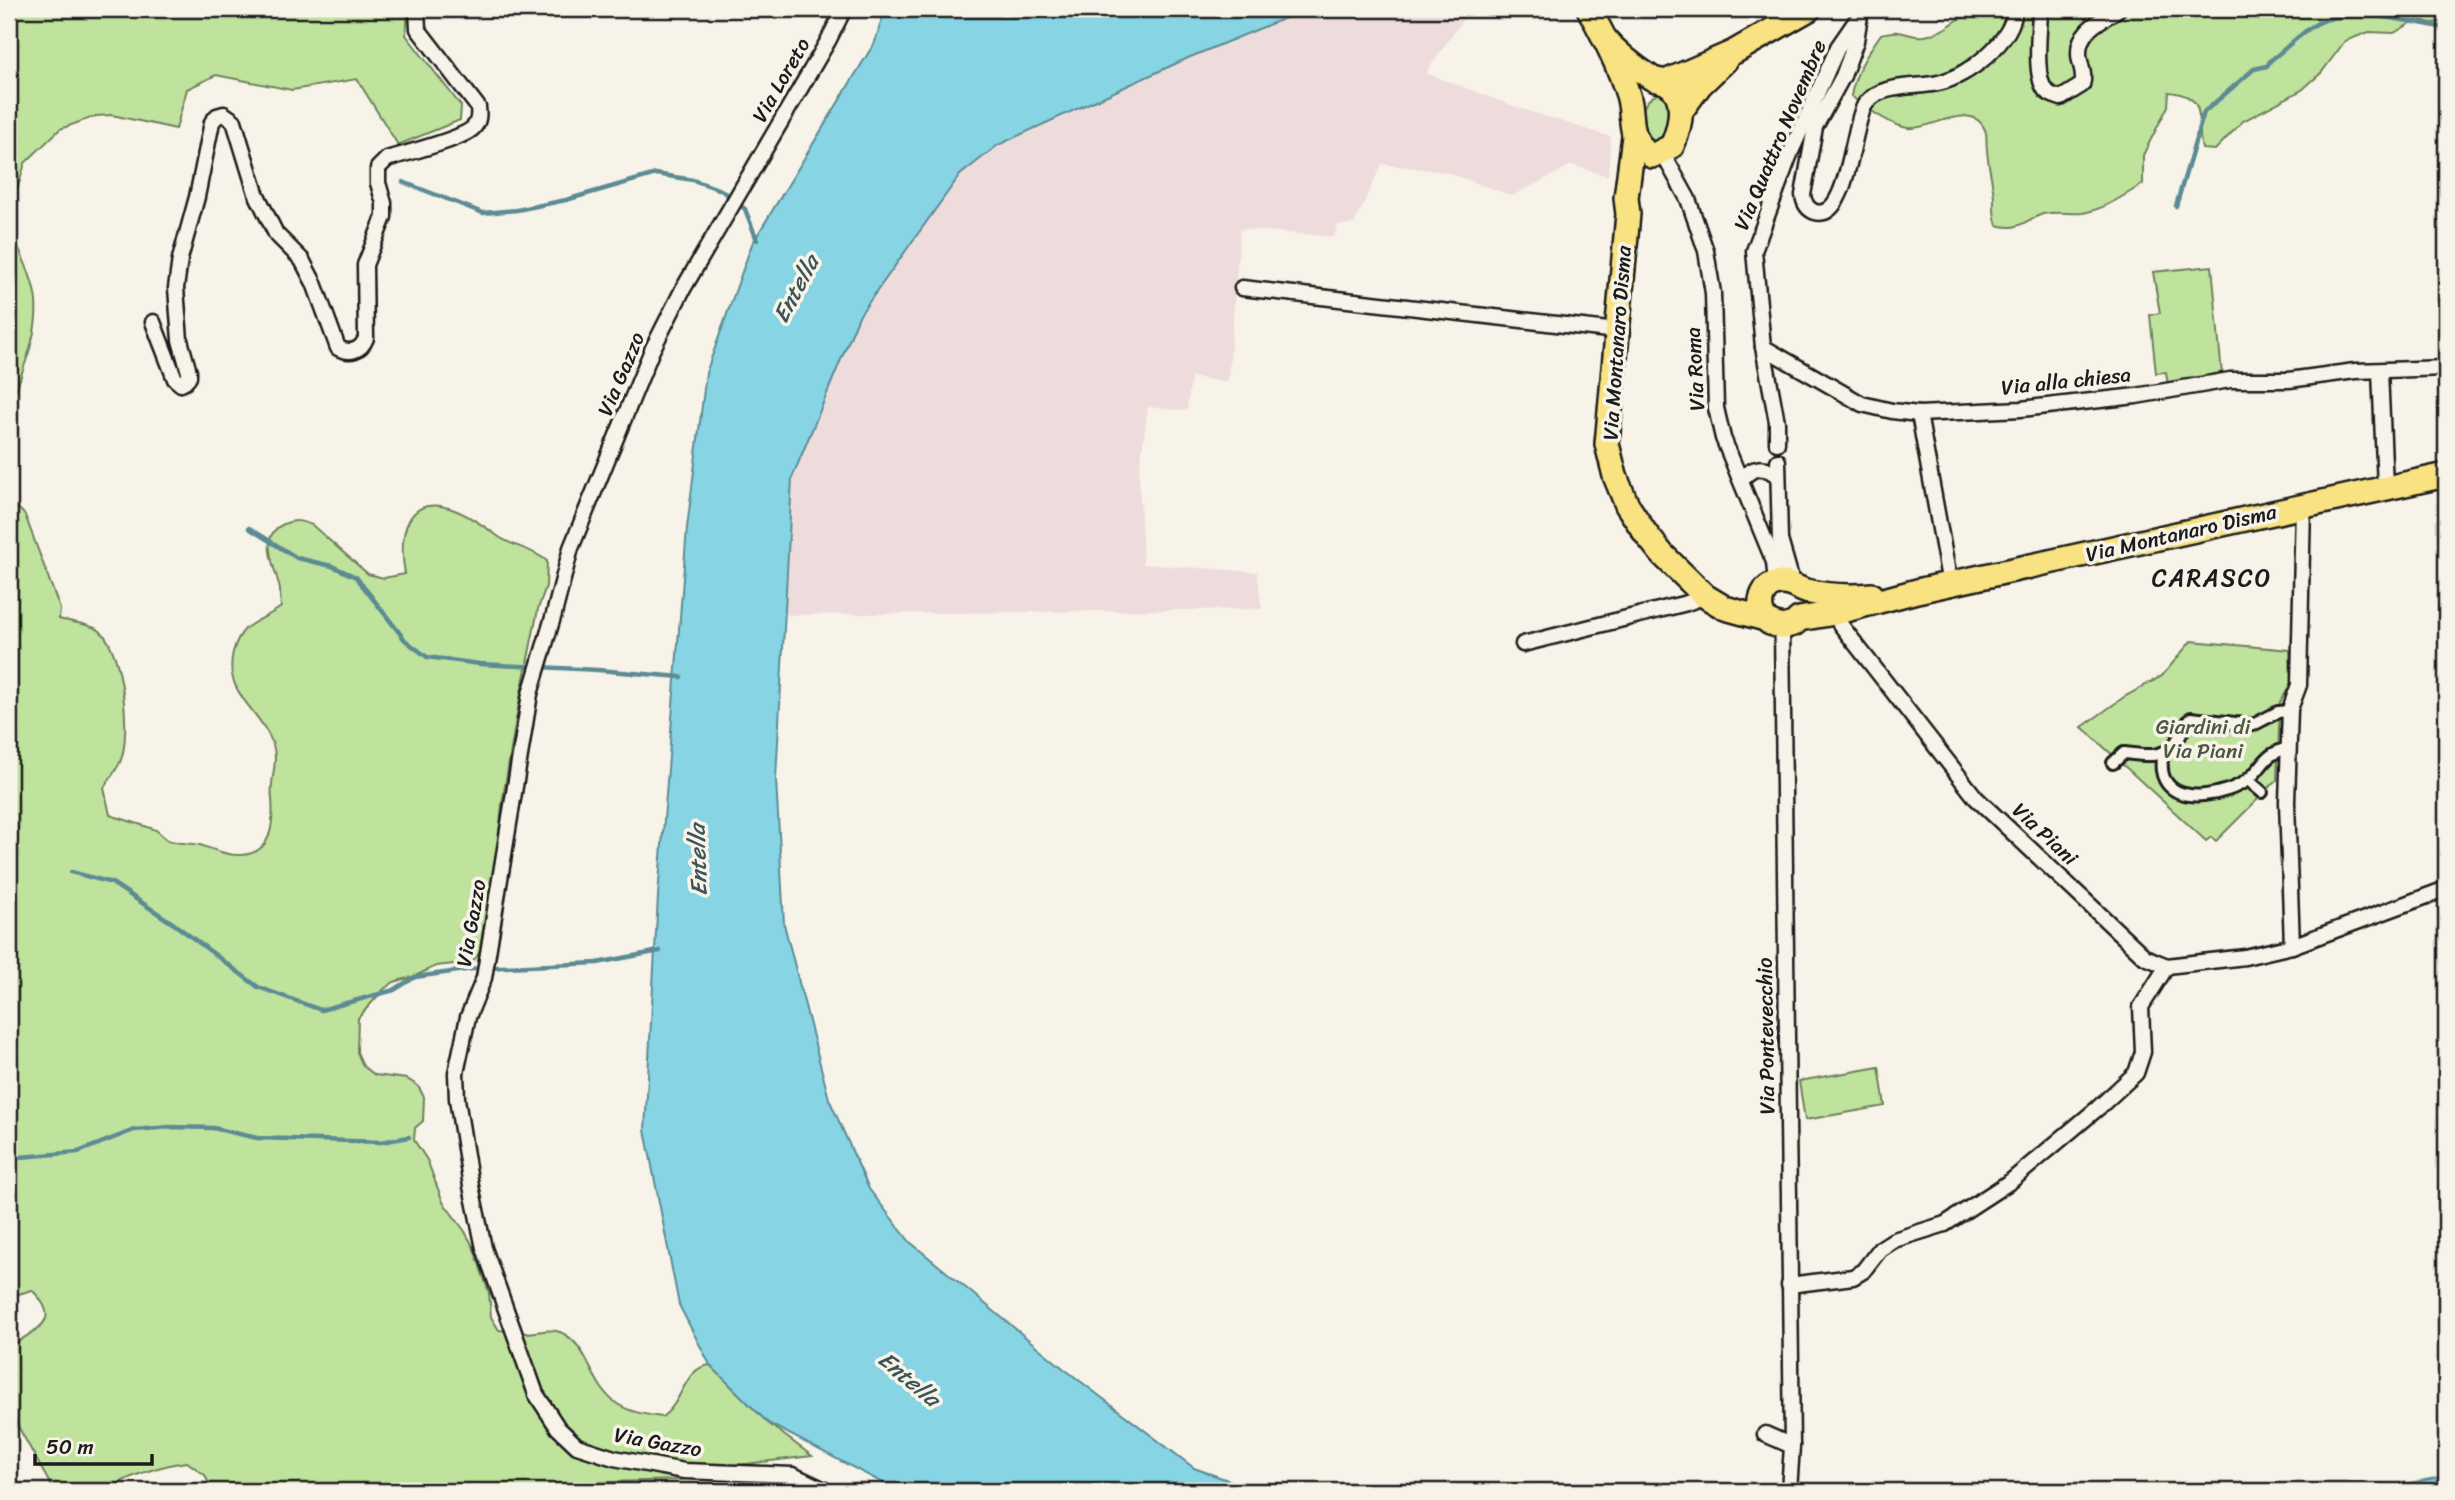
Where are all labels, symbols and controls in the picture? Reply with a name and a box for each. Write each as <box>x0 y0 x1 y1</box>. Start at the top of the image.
street label: Via Loreto <box>741 30 821 130</box>
street label: Via Quattro Novembre <box>1723 33 1837 236</box>
street label: Via Montanaro Disma <box>1591 244 1643 441</box>
water label: Entella <box>761 245 833 330</box>
street label: Via Gazzo <box>586 326 656 422</box>
street label: Via Roma <box>1674 326 1716 412</box>
street label: Via alla chiesa <box>1999 355 2133 407</box>
street label: Via Montanaro Disma <box>2082 492 2281 573</box>
district label: CARASCO <box>2152 557 2272 599</box>
park label: Giardini di Via Piani <box>2156 708 2251 770</box>
street label: Via Piani <box>2003 793 2088 876</box>
water label: Entella <box>676 820 720 897</box>
street label: Via Gazzo <box>445 876 497 970</box>
street label: Via Pontevecchio <box>1746 957 1786 1115</box>
water label: Entella <box>868 1340 952 1420</box>
street label: Via Gazzo <box>611 1416 705 1468</box>
scale bar <box>35 1423 152 1467</box>
text: 50 m <box>46 1428 94 1466</box>

